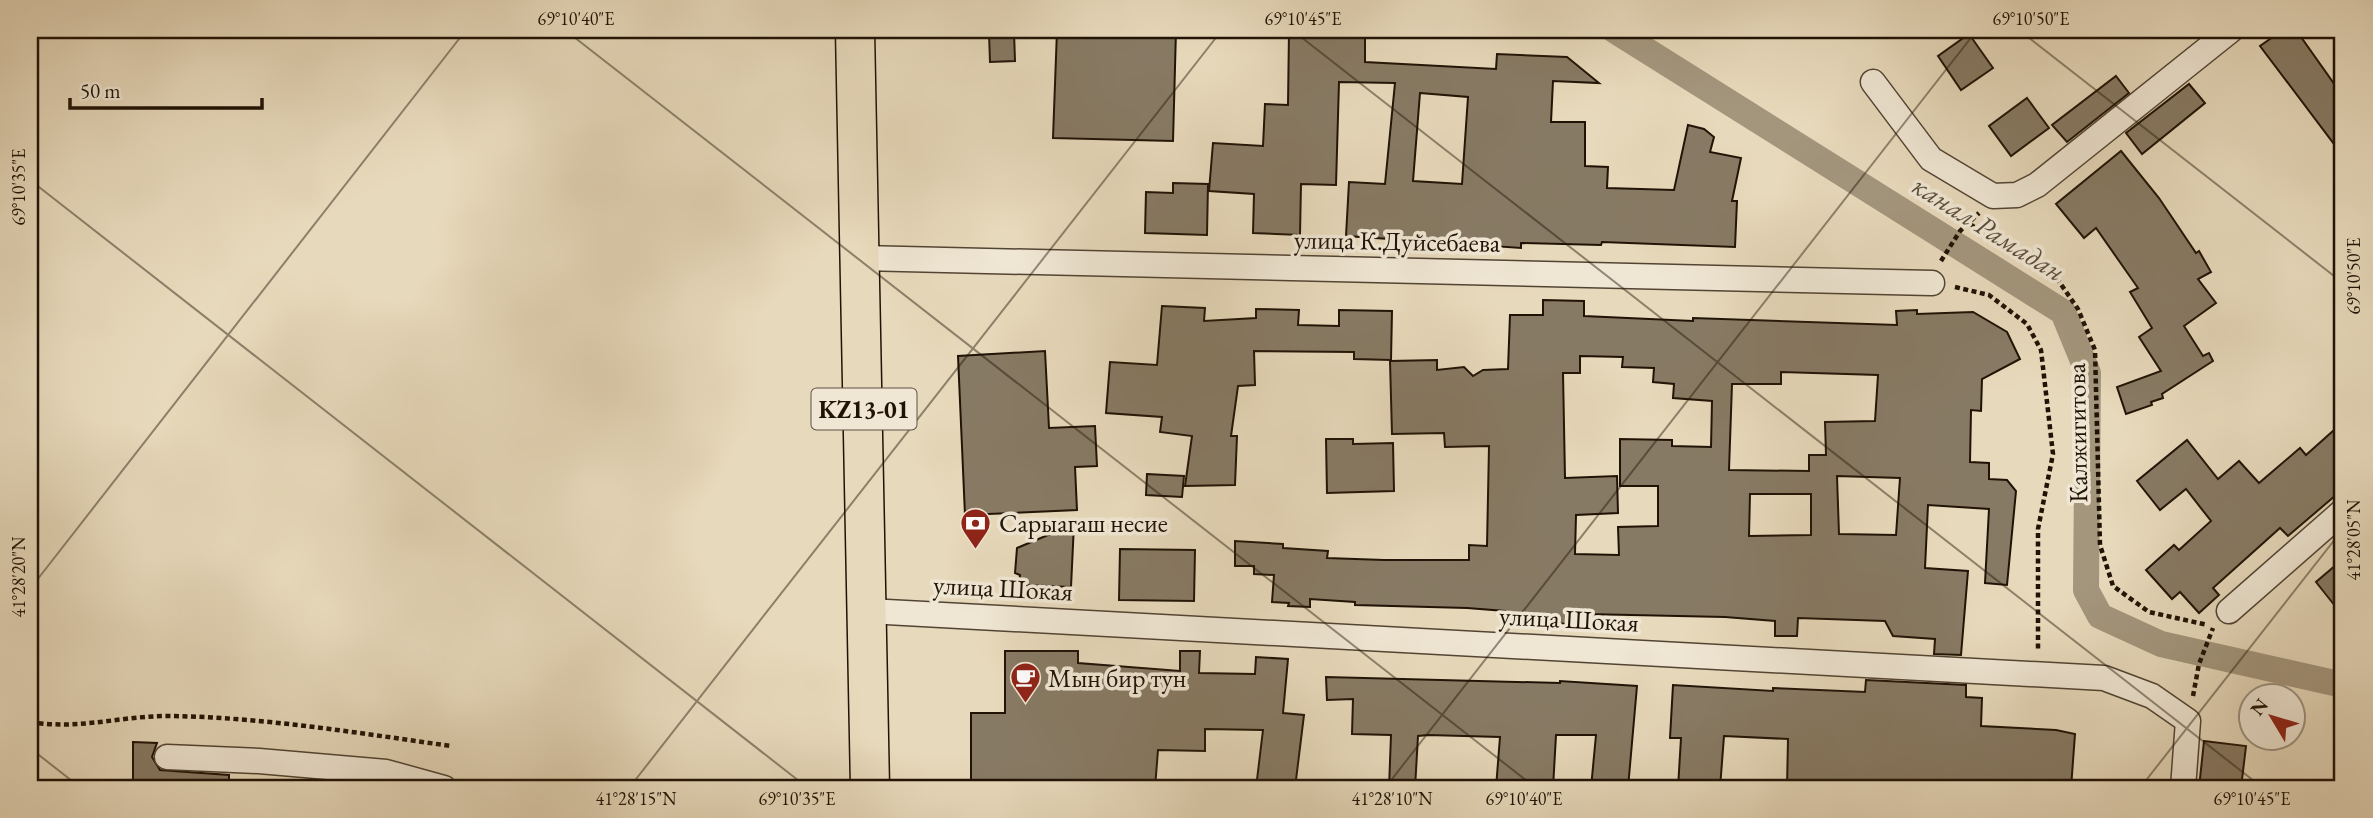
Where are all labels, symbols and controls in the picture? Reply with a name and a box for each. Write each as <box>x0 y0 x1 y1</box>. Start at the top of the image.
text: 69°10'40"E <box>538 7 614 30</box>
text: 69°10'45"E <box>1265 7 1341 30</box>
text: 69°10'50"E <box>1993 7 2069 30</box>
scale bar <box>70 66 262 110</box>
text: 50 m <box>80 77 121 104</box>
text: 69°10'35"E <box>7 149 30 225</box>
water label: канал Рамадан <box>1906 167 2072 289</box>
street label: улица К.Дуйсебаева <box>1294 222 1501 260</box>
text: 69°10'50"E <box>2342 238 2365 314</box>
street label: Калжигитова <box>2059 362 2095 503</box>
road number: KZ13-01 <box>812 388 917 430</box>
text: 41°28'05"N <box>2342 499 2365 580</box>
bank icon: Сарыагаш несие <box>959 506 993 550</box>
place label: Сарыагаш несие <box>999 506 1168 540</box>
text: 41°28'20"N <box>7 536 30 617</box>
street label: улица Шокая <box>932 567 1074 609</box>
street label: улица Шокая <box>1498 598 1640 640</box>
cafe icon: Мын бир тун <box>1008 661 1042 705</box>
place label: Мын бир тун <box>1048 661 1186 695</box>
north arrow <box>2236 682 2306 752</box>
text: N <box>2244 693 2274 721</box>
text: 41°28'15"N <box>596 787 677 810</box>
text: 69°10'35"E <box>759 787 835 810</box>
text: 41°28'10"N <box>1352 787 1433 810</box>
text: 69°10'40"E <box>1486 787 1562 810</box>
text: 69°10'45"E <box>2214 787 2290 810</box>

